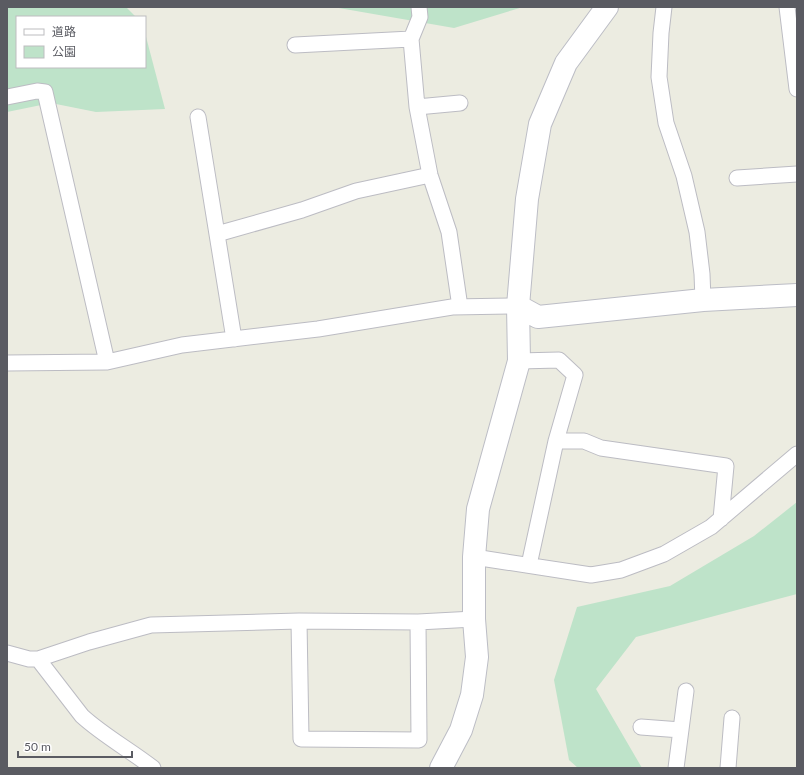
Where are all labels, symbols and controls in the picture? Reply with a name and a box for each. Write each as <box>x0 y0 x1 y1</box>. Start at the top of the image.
legend <box>16 16 146 68</box>
text: 道路 <box>52 24 76 39</box>
text: 公園 <box>52 44 76 59</box>
scale bar <box>18 733 132 759</box>
text: 50 m <box>24 739 51 754</box>

